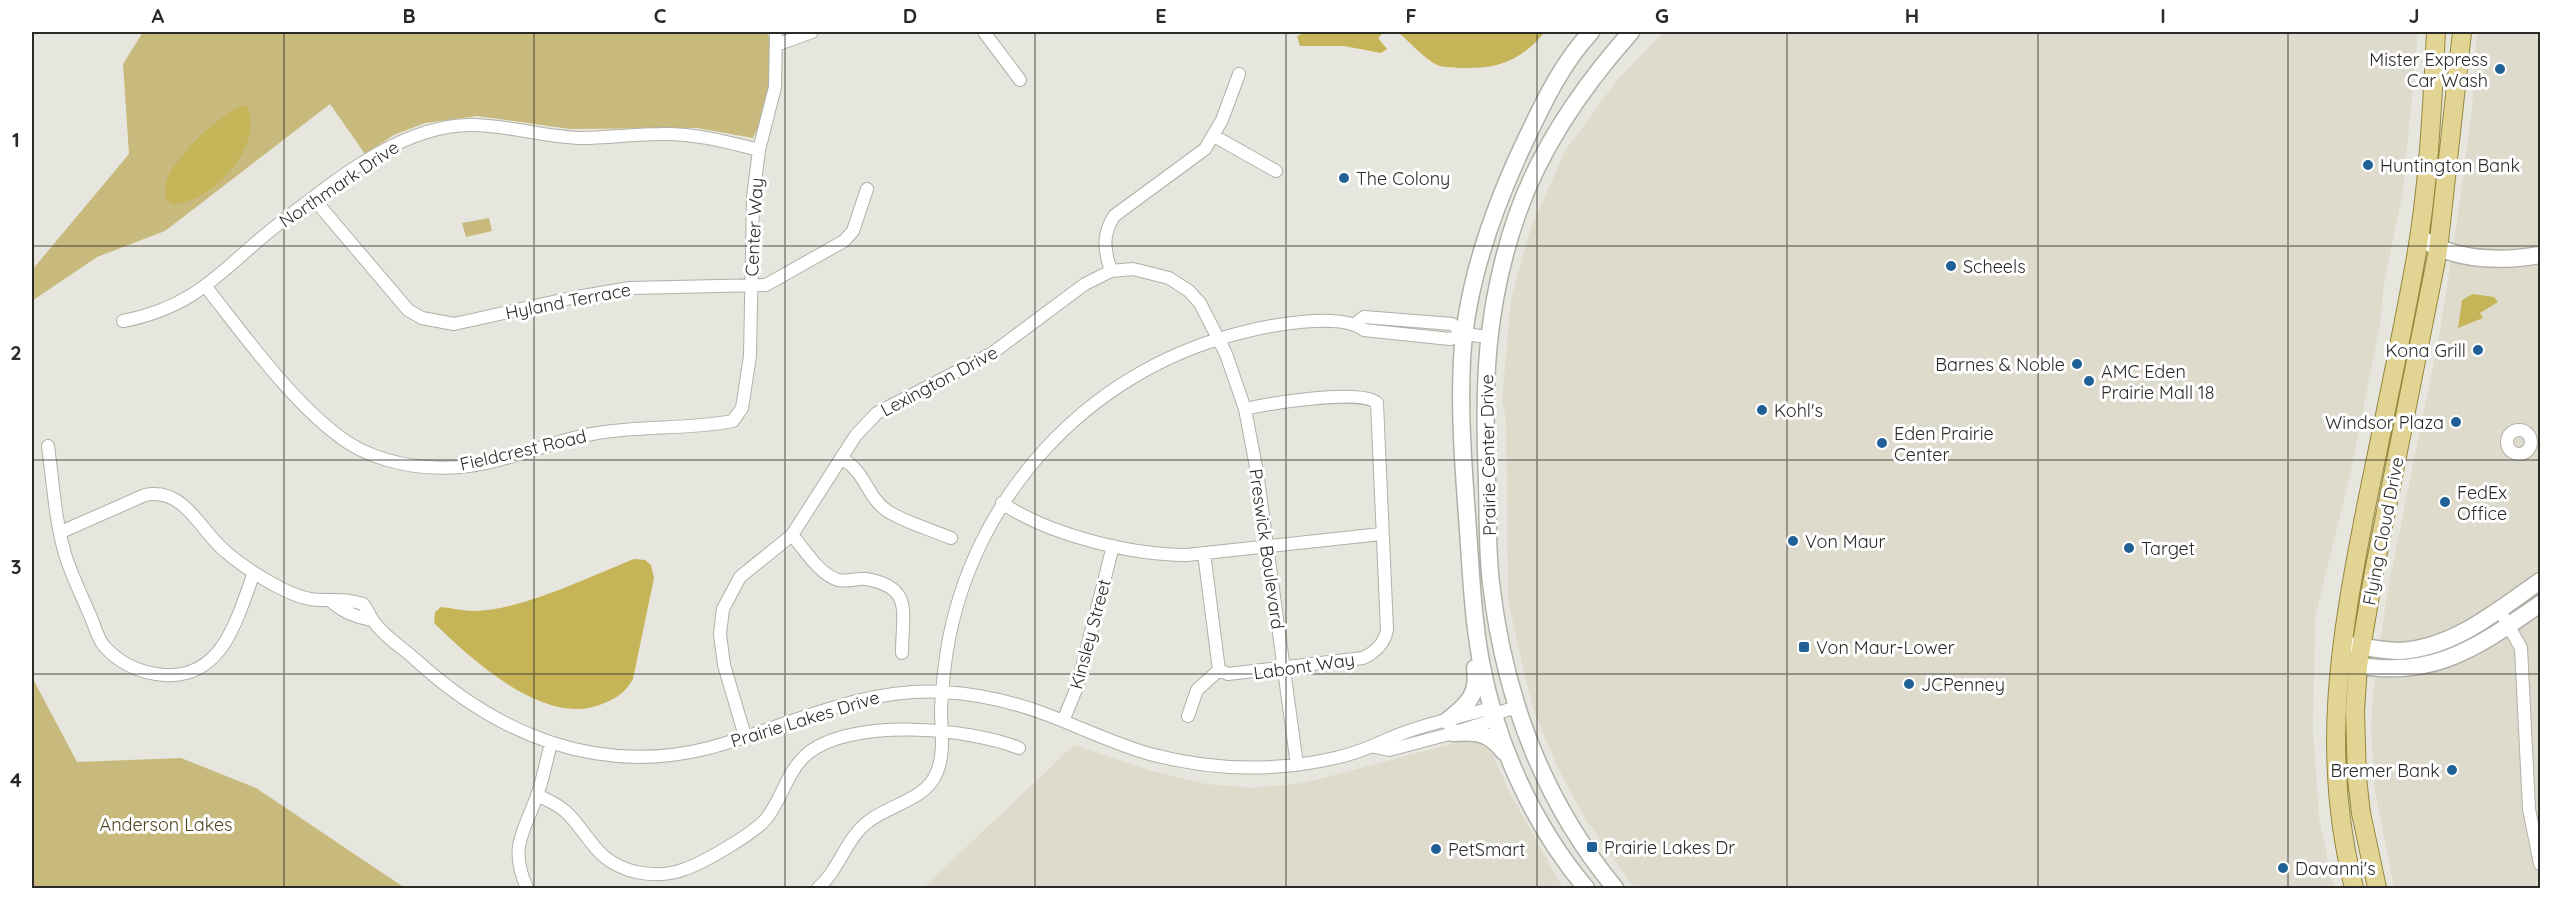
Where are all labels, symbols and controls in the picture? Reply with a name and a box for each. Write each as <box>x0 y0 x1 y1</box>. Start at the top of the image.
text: A <box>152 3 165 28</box>
text: B <box>402 3 416 28</box>
text: C <box>654 3 667 28</box>
text: D <box>903 3 917 28</box>
text: E <box>1155 3 1167 28</box>
text: F <box>1405 3 1417 28</box>
text: G <box>1655 3 1669 28</box>
text: H <box>1905 3 1919 28</box>
text: I <box>2160 3 2166 28</box>
text: J <box>2408 3 2420 28</box>
place label: Mister Express Car Wash <box>2369 48 2488 92</box>
marker: Mister Express Car Wash <box>2493 62 2507 76</box>
text: 1 <box>12 127 20 152</box>
street label: Northmark Drive <box>275 136 403 232</box>
place label: Huntington Bank <box>2380 154 2520 177</box>
marker: Huntington Bank <box>2361 158 2375 172</box>
place label: The Colony <box>1356 167 1450 190</box>
marker: The Colony <box>1337 171 1351 185</box>
street label: Center Way <box>740 177 768 277</box>
place label: Scheels <box>1963 255 2026 278</box>
marker: Scheels <box>1944 259 1958 273</box>
street label: Hyland Terrace <box>503 278 633 324</box>
place label: Kona Grill <box>2386 339 2466 362</box>
text: 2 <box>10 340 22 365</box>
street label: Lexington Drive <box>876 340 1002 422</box>
marker: Kona Grill <box>2471 343 2485 357</box>
place label: Barnes & Noble <box>1935 353 2065 376</box>
marker: Barnes & Noble <box>2070 357 2084 371</box>
place label: AMC Eden Prairie Mall 18 <box>2101 360 2214 404</box>
street label: Prairie Center Drive <box>1475 374 1501 536</box>
marker: AMC Eden Prairie Mall 18 <box>2082 374 2096 388</box>
place label: Kohl's <box>1774 399 1823 422</box>
marker: Kohl's <box>1755 403 1769 417</box>
place label: Windsor Plaza <box>2325 411 2444 434</box>
marker: Windsor Plaza <box>2449 415 2463 429</box>
place label: Eden Prairie Center <box>1894 422 1994 466</box>
street label: Fieldcrest Road <box>457 424 589 476</box>
marker: Eden Prairie Center <box>1875 436 1889 450</box>
street label: Flying Cloud Drive <box>2357 455 2409 607</box>
street label: Preswick Boulevard <box>1244 467 1290 631</box>
place label: FedEx Office <box>2457 481 2507 525</box>
marker: FedEx Office <box>2438 495 2452 509</box>
place label: Von Maur <box>1805 530 1886 553</box>
marker: Von Maur <box>1786 534 1800 548</box>
place label: Target <box>2141 537 2195 560</box>
marker: Target <box>2122 541 2136 555</box>
text: 3 <box>11 554 21 579</box>
street label: Kinsley Street <box>1064 576 1116 692</box>
place label: Von Maur-Lower <box>1816 636 1955 659</box>
marker: Von Maur-Lower <box>1797 640 1811 654</box>
street label: Labont Way <box>1252 648 1356 684</box>
place label: JCPenney <box>1921 673 2005 696</box>
marker: JCPenney <box>1902 677 1916 691</box>
street label: Prairie Lakes Drive <box>728 685 882 753</box>
place label: Bremer Bank <box>2330 759 2440 782</box>
marker: Bremer Bank <box>2445 763 2459 777</box>
text: 4 <box>10 767 22 792</box>
park label: Anderson Lakes <box>99 813 233 836</box>
place label: Prairie Lakes Dr <box>1604 836 1735 859</box>
place label: PetSmart <box>1448 838 1525 861</box>
marker: Prairie Lakes Dr <box>1585 840 1599 854</box>
marker: PetSmart <box>1429 842 1443 856</box>
place label: Davanni's <box>2295 857 2376 880</box>
marker: Davanni's <box>2276 861 2290 875</box>

